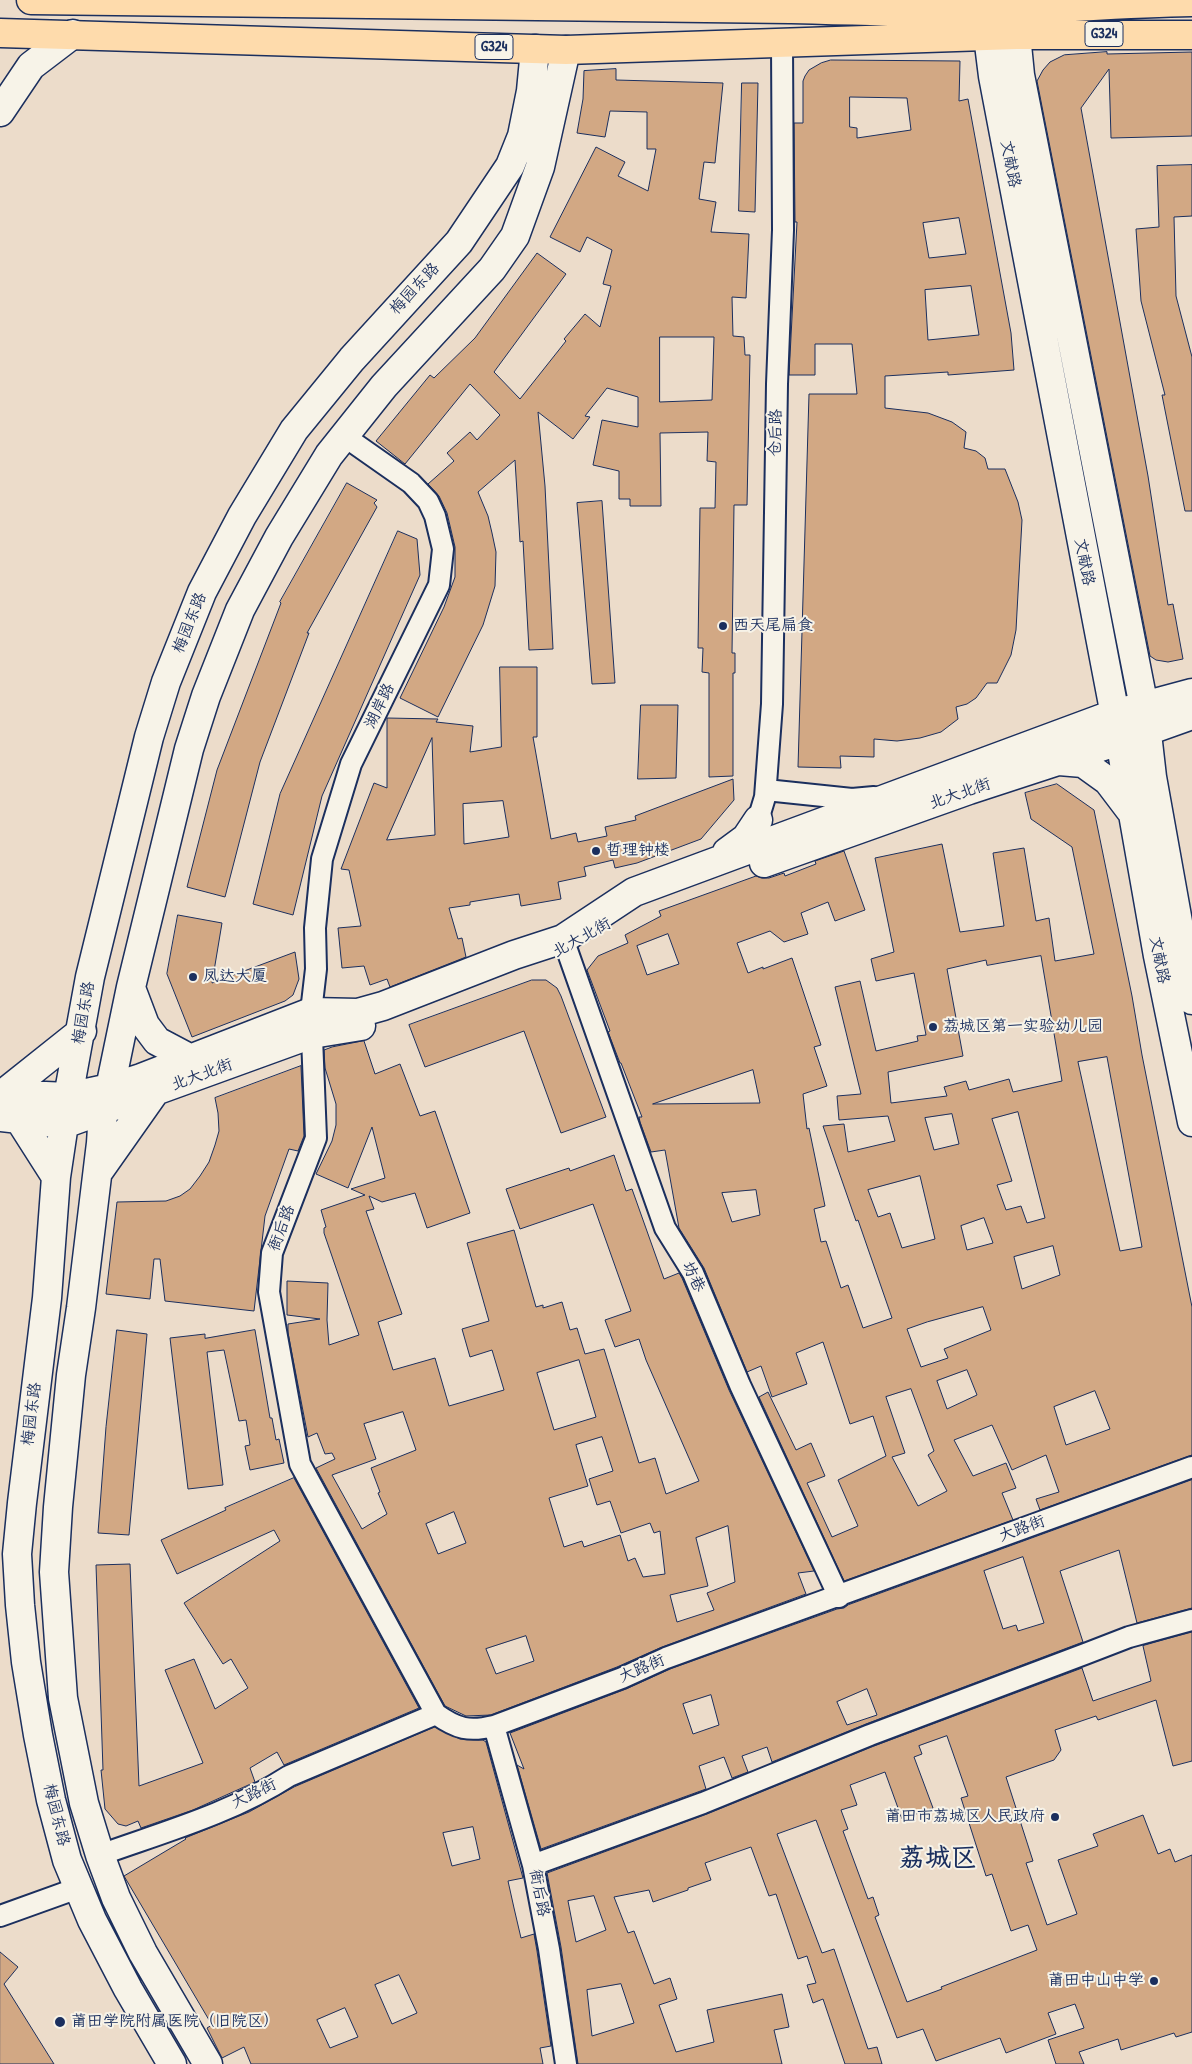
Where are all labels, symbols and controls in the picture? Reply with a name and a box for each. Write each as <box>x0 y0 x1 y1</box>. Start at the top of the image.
road number: G324 <box>1085 22 1123 46</box>
road number: G324 <box>475 34 513 60</box>
street label: 文献路 <box>996 139 1024 189</box>
street label: 梅园东路 <box>386 259 444 319</box>
street label: 仓后路 <box>766 409 786 457</box>
street label: 文献路 <box>1070 537 1098 587</box>
street label: 梅园东路 <box>169 590 211 656</box>
place label: 西天尾扁食 <box>733 616 813 636</box>
marker: 西天尾扁食 <box>717 620 729 632</box>
street label: 湖岸路 <box>361 680 399 732</box>
street label: 北大北街 <box>927 775 993 813</box>
place label: 哲理钟楼 <box>606 841 670 861</box>
marker: 哲理钟楼 <box>590 845 602 857</box>
street label: 北大北街 <box>549 914 615 962</box>
street label: 文献路 <box>1145 935 1173 985</box>
place label: 凤达大厦 <box>203 967 267 987</box>
marker: 凤达大厦 <box>187 971 199 983</box>
street label: 梅园东路 <box>69 980 99 1046</box>
place label: 荔城区第一实验幼儿园 <box>943 1017 1103 1037</box>
marker: 荔城区第一实验幼儿园 <box>927 1021 939 1033</box>
street label: 北大北街 <box>169 1055 235 1095</box>
street label: 衙后路 <box>265 1202 299 1254</box>
street label: 坊巷 <box>677 1258 709 1296</box>
street label: 梅园东路 <box>19 1381 45 1447</box>
street label: 大路街 <box>996 1512 1048 1546</box>
street label: 大路街 <box>616 1651 668 1687</box>
street label: 大路街 <box>228 1775 280 1813</box>
street label: 梅园东路 <box>39 1782 73 1848</box>
place label: 莆田市荔城区人民政府 <box>885 1807 1045 1827</box>
marker: 莆田市荔城区人民政府 <box>1049 1811 1061 1823</box>
district label: 荔城区 <box>899 1843 977 1875</box>
street label: 衙后路 <box>525 1868 553 1918</box>
place label: 莆田中山中学 <box>1048 1971 1144 1991</box>
marker: 莆田中山中学 <box>1148 1975 1160 1987</box>
place label: 莆田学院附属医院（旧院区） <box>71 2012 279 2032</box>
marker: 莆田学院附属医院（旧院区） <box>53 2015 67 2029</box>

